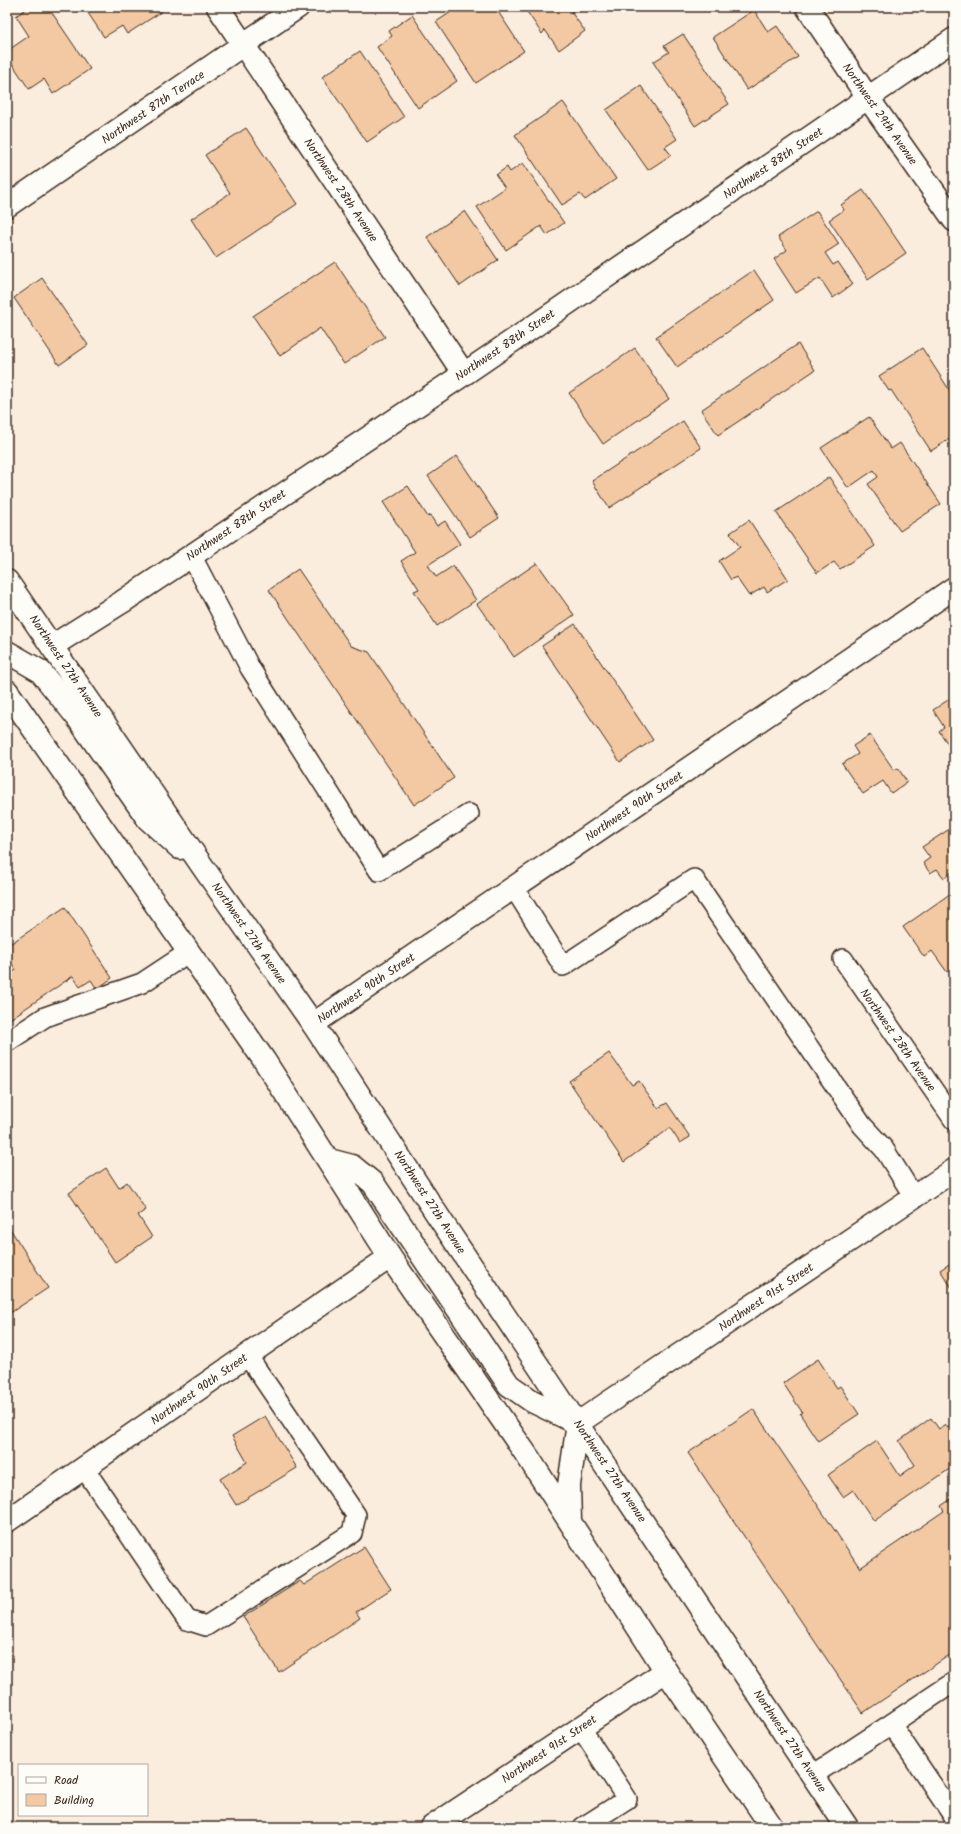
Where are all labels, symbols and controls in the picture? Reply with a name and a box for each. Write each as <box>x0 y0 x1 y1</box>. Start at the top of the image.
street label: Northwest 29th Avenue <box>837 59 922 170</box>
street label: Northwest 87th Terrace <box>98 65 209 149</box>
street label: Northwest 88th Street <box>719 123 828 204</box>
street label: Northwest 28th Avenue <box>299 134 383 247</box>
street label: Northwest 88th Street <box>451 305 560 386</box>
street label: Northwest 88th Street <box>182 485 291 566</box>
street label: Northwest 27th Avenue <box>24 611 107 722</box>
street label: Northwest 90th Street <box>581 766 687 846</box>
street label: Northwest 27th Avenue <box>206 879 291 989</box>
street label: Northwest 90th Street <box>313 948 419 1028</box>
street label: Northwest 28th Avenue <box>855 985 941 1096</box>
street label: Northwest 27th Avenue <box>389 1147 471 1258</box>
street label: Northwest 91st Street <box>715 1258 818 1336</box>
street label: Northwest 90th Street <box>147 1348 252 1430</box>
street label: Northwest 27th Avenue <box>568 1416 651 1527</box>
street label: Northwest 27th Avenue <box>748 1686 831 1797</box>
street label: Northwest 91st Street <box>498 1710 601 1788</box>
legend <box>18 1764 148 1816</box>
text: Road <box>54 1771 79 1790</box>
text: Building <box>54 1791 94 1810</box>

